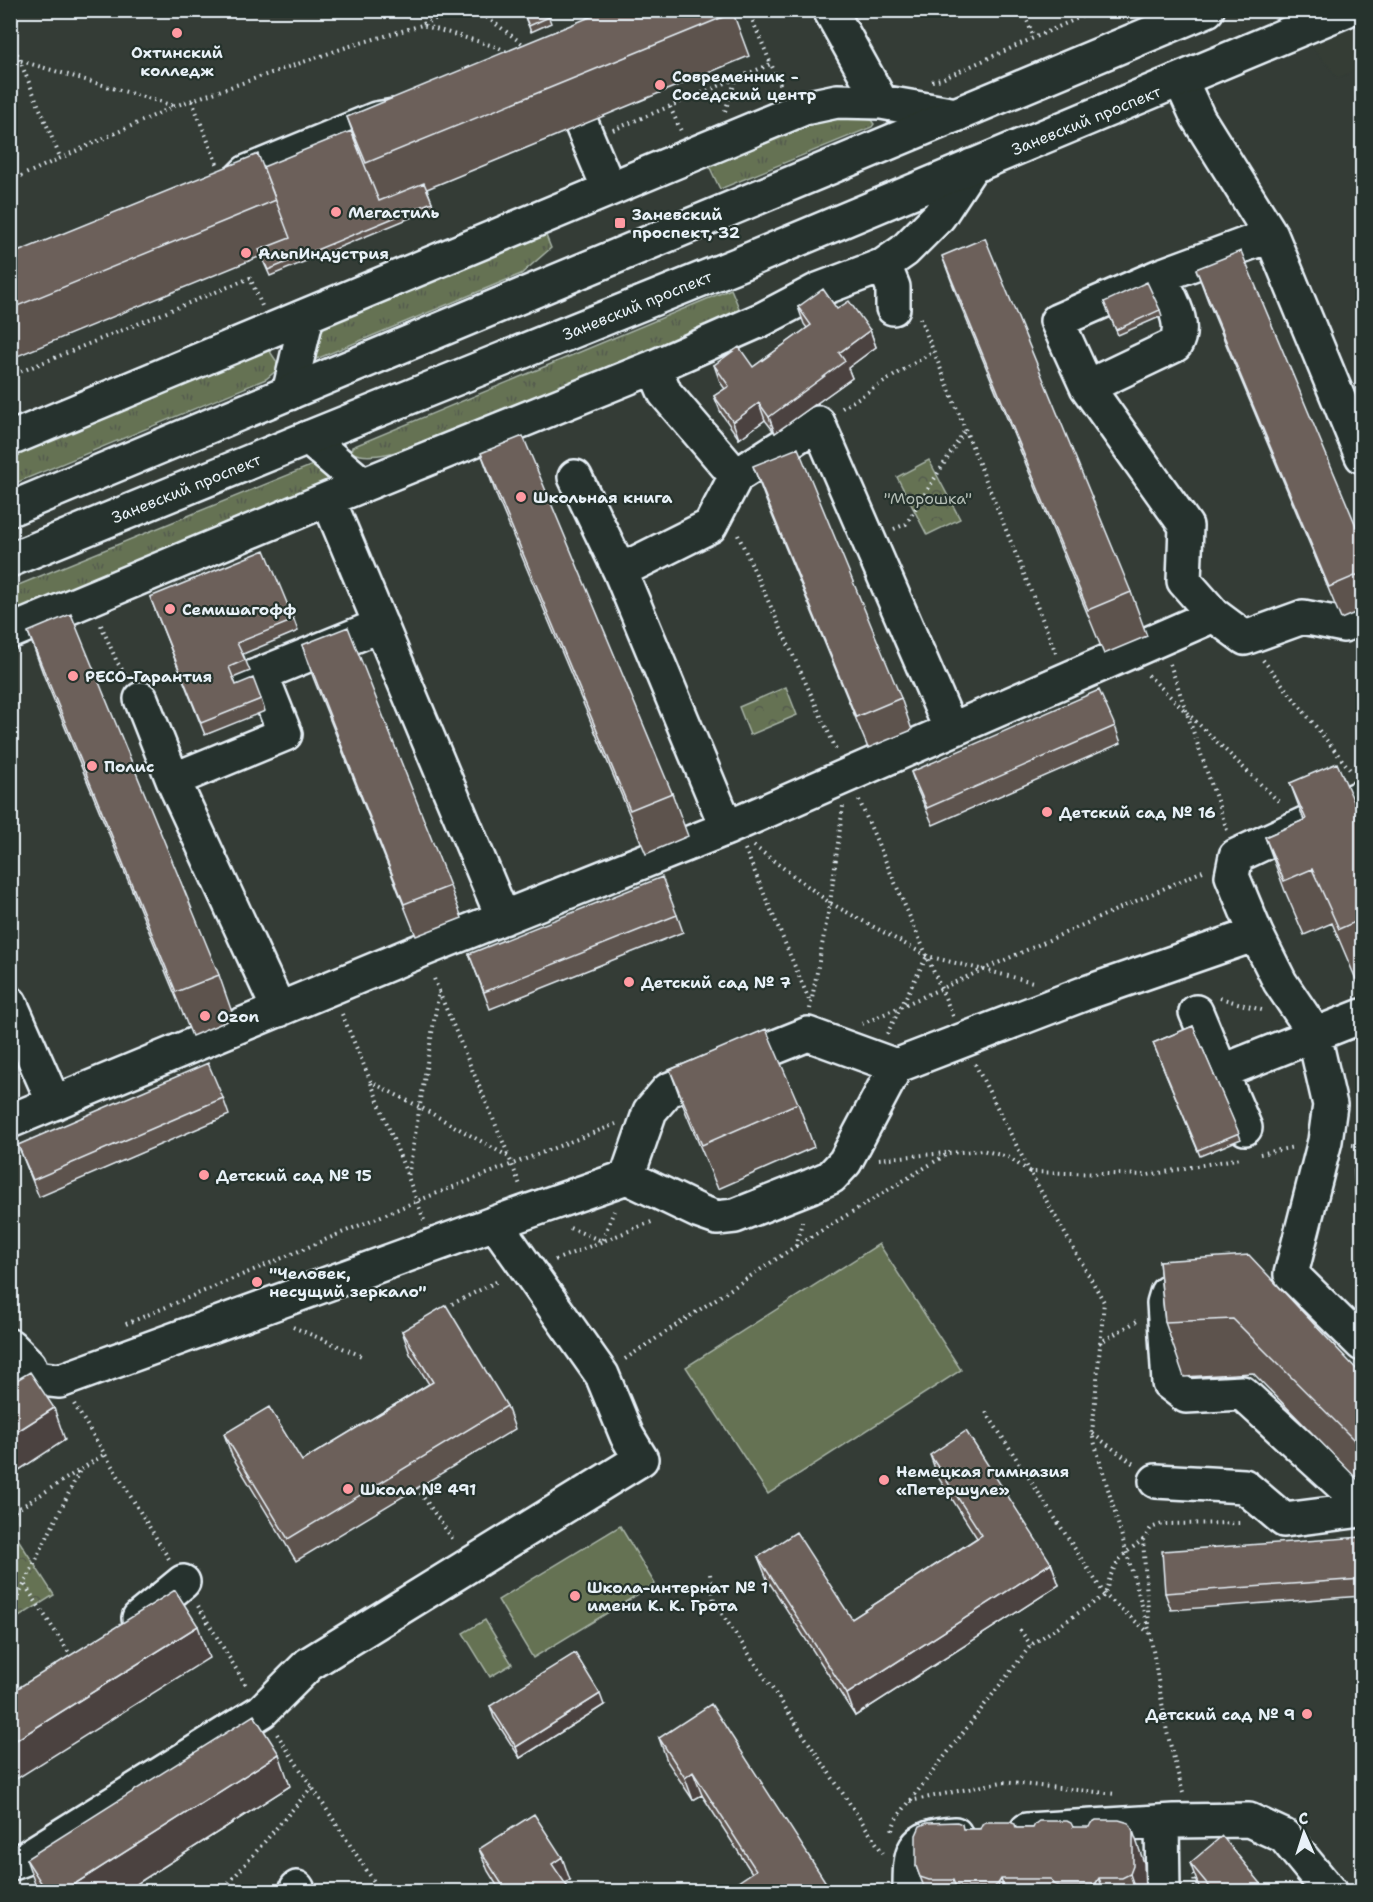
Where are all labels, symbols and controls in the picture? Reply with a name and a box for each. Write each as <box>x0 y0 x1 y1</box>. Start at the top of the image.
marker: Охтинский колледж <box>170 26 184 40</box>
place label: Охтинский колледж <box>131 42 223 81</box>
place label: Современник - Соседский центр <box>672 66 817 105</box>
marker: Современник - Соседский центр <box>653 78 667 92</box>
street label: Заневский проспект <box>1008 81 1165 160</box>
place label: Мегастиль <box>348 202 439 223</box>
place label: Заневский проспект, 32 <box>632 204 740 243</box>
marker: Мегастиль <box>329 205 343 219</box>
marker: Заневский проспект, 32 <box>613 216 627 230</box>
place label: АльпИндустрия <box>258 243 389 264</box>
marker: АльпИндустрия <box>239 246 253 260</box>
street label: Заневский проспект <box>559 266 716 345</box>
street label: Заневский проспект <box>108 449 265 528</box>
place label: Школьная книга <box>533 487 673 508</box>
park label: "Морошка" <box>884 488 972 509</box>
marker: Школьная книга <box>514 490 528 504</box>
place label: Семишагофф <box>182 599 296 620</box>
marker: Семишагофф <box>163 602 177 616</box>
place label: РЕСО-Гарантия <box>85 666 212 687</box>
marker: РЕСО-Гарантия <box>66 669 80 683</box>
place label: Полис <box>104 756 154 777</box>
marker: Полис <box>85 759 99 773</box>
place label: Детский сад № 16 <box>1059 802 1216 823</box>
marker: Детский сад № 16 <box>1040 805 1054 819</box>
place label: Детский сад № 7 <box>641 972 791 993</box>
marker: Детский сад № 7 <box>622 975 636 989</box>
place label: Ozon <box>217 1006 260 1027</box>
marker: Ozon <box>198 1009 212 1023</box>
place label: Детский сад № 15 <box>216 1165 372 1186</box>
marker: Детский сад № 15 <box>197 1168 211 1182</box>
place label: "Человек, несущий зеркало" <box>269 1263 427 1302</box>
marker: "Человек, несущий зеркало" <box>250 1275 264 1289</box>
place label: Немецкая гимназия «Петершуле» <box>896 1461 1069 1500</box>
marker: Немецкая гимназия «Петершуле» <box>877 1473 891 1487</box>
place label: Школа № 491 <box>360 1479 476 1500</box>
marker: Школа № 491 <box>341 1482 355 1496</box>
place label: Школа-интернат № 1 имени К. К. Грота <box>587 1577 768 1616</box>
marker: Школа-интернат № 1 имени К. К. Грота <box>568 1589 582 1603</box>
place label: Детский сад № 9 <box>1145 1704 1295 1725</box>
marker: Детский сад № 9 <box>1300 1707 1314 1721</box>
north arrow <box>1274 1803 1334 1863</box>
text: С <box>1298 1808 1309 1829</box>

